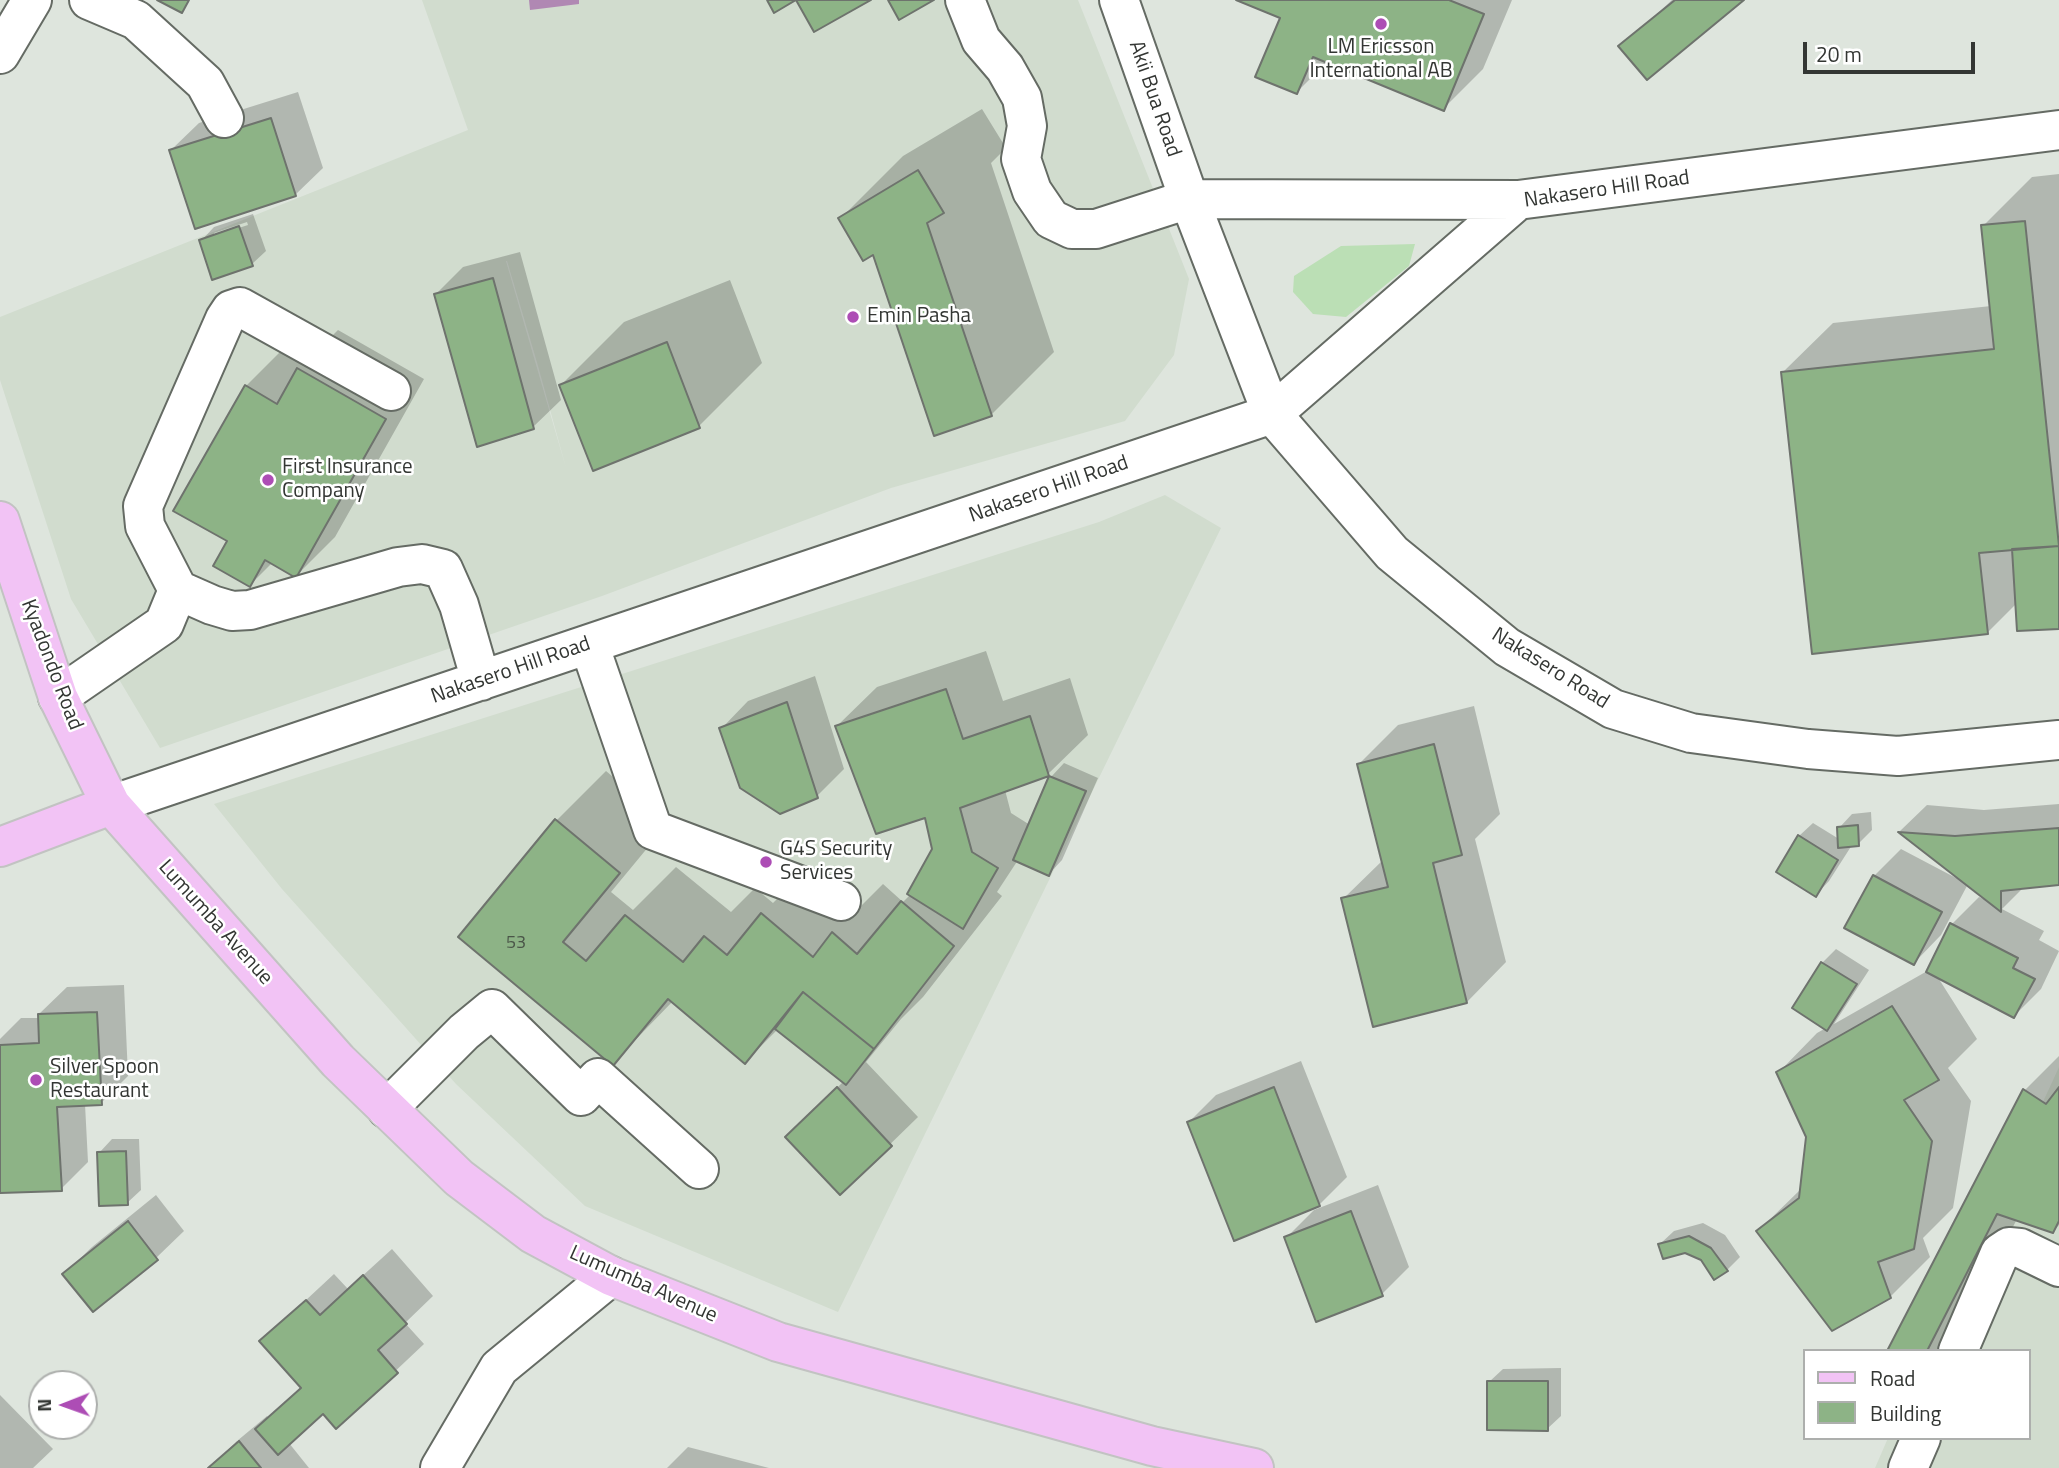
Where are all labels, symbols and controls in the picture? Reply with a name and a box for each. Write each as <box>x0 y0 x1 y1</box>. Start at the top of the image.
marker: LM Ericsson International AB <box>1373 16 1389 32</box>
scale bar <box>1807 28 1979 72</box>
place label: LM Ericsson International AB <box>1309 35 1453 85</box>
street label: Akii Bua Road <box>1122 38 1186 160</box>
text: 20 m <box>1816 38 1862 70</box>
street label: Nakasero Hill Road <box>1523 166 1691 214</box>
place label: Emin Pasha <box>867 304 971 330</box>
marker: Emin Pasha <box>845 309 861 325</box>
street label: Nakasero Hill Road <box>966 451 1132 529</box>
place label: First Insurance Company <box>282 455 413 505</box>
marker: First Insurance Company <box>260 472 276 488</box>
street label: Kyadondo Road <box>15 596 87 734</box>
street label: Nakasero Road <box>1487 623 1613 715</box>
street label: Nakasero Hill Road <box>428 632 594 710</box>
place label: G4S Security Services <box>780 837 892 887</box>
marker: G4S Security Services <box>758 854 774 870</box>
street label: Lumumba Avenue <box>152 855 278 991</box>
house number: 53 <box>506 933 526 955</box>
place label: Silver Spoon Restaurant <box>50 1055 159 1105</box>
marker: Silver Spoon Restaurant <box>28 1072 44 1088</box>
street label: Lumumba Avenue <box>565 1241 721 1329</box>
legend <box>1804 1349 2031 1440</box>
text: Road <box>1870 1362 1915 1394</box>
north arrow <box>28 1370 98 1440</box>
text: Building <box>1870 1397 1941 1429</box>
text: N <box>29 1399 58 1412</box>

